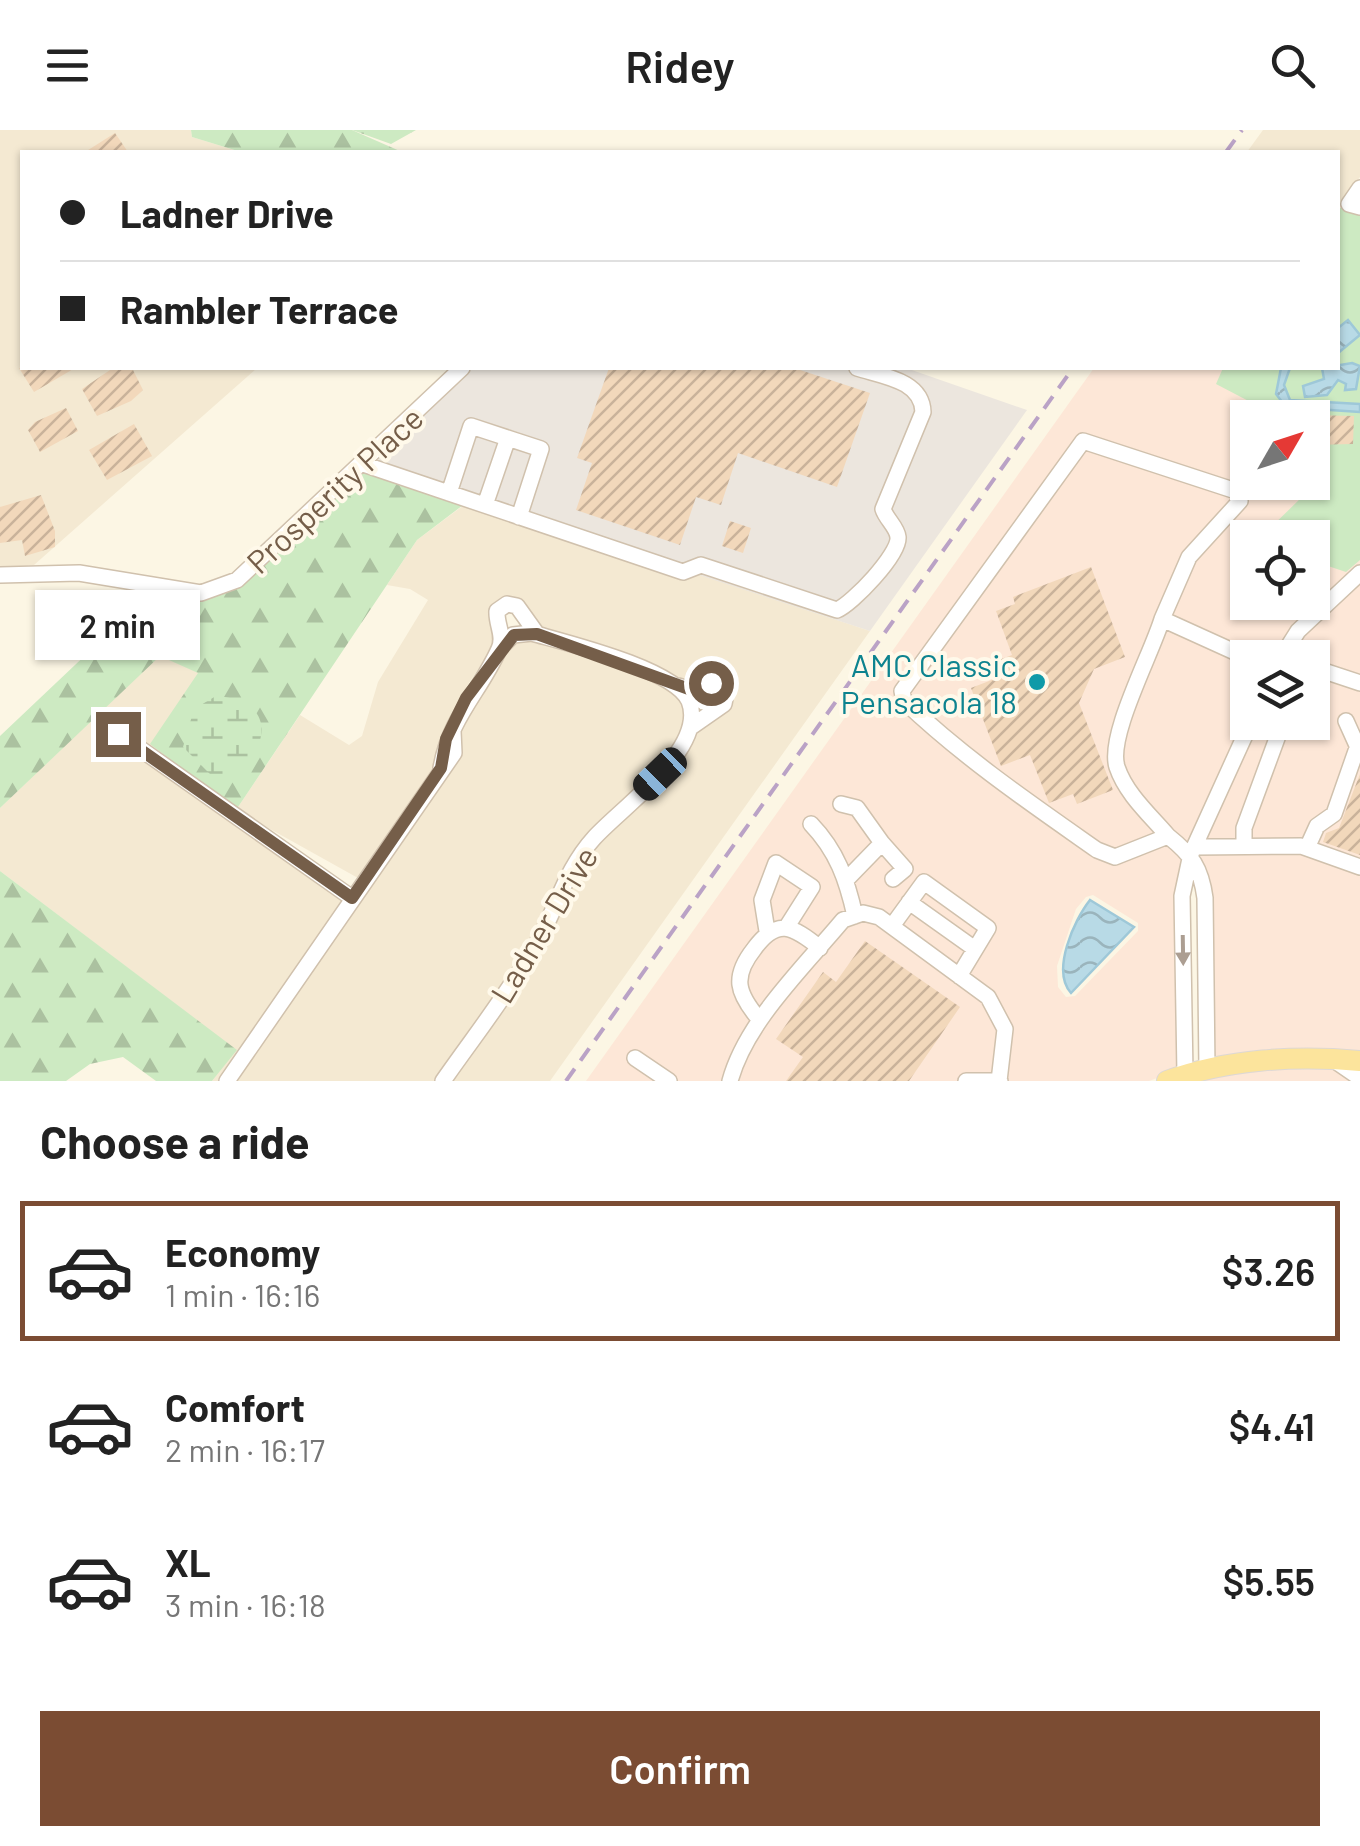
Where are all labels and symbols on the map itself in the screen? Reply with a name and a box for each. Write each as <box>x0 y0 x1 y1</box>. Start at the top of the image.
street label: Prosperity Place <box>238 398 430 580</box>
north arrow <box>1230 400 1330 500</box>
callout: 2 min <box>36 589 200 659</box>
place label: AMC Classic Pensacola 18 <box>841 645 1017 720</box>
route start <box>689 661 734 706</box>
marker: AMC Classic Pensacola 18 <box>1026 671 1048 693</box>
route end <box>96 712 141 757</box>
car <box>628 742 692 806</box>
street label: Ladner Drive <box>482 839 604 1009</box>
one-way arrow <box>1175 935 1191 967</box>

